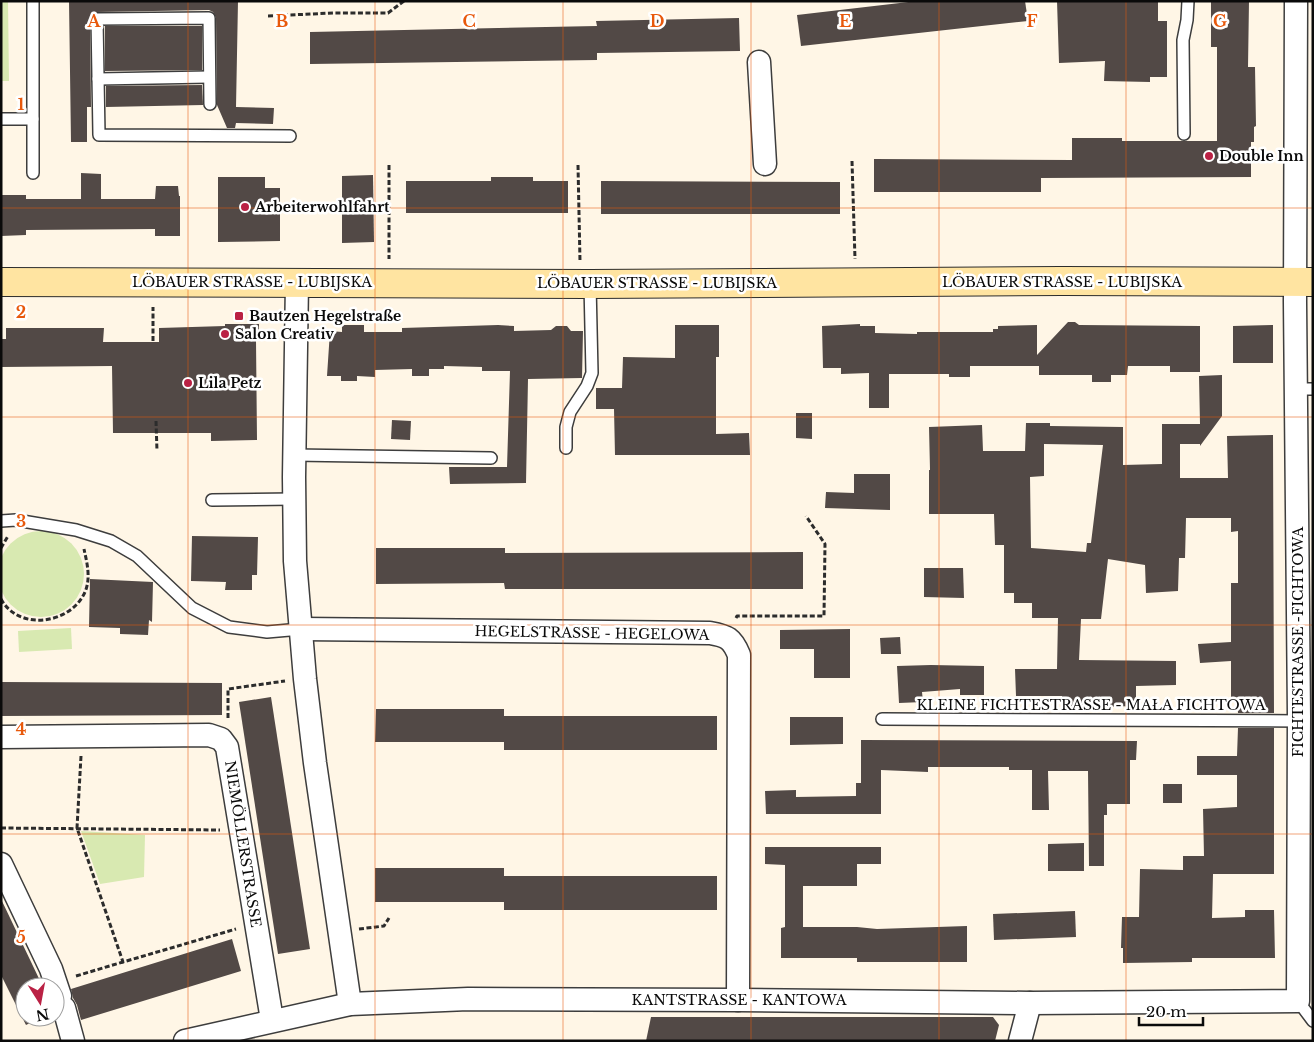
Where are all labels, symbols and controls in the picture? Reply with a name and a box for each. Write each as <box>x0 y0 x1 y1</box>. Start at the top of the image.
text: A <box>87 11 102 31</box>
text: B <box>276 11 289 31</box>
text: C <box>462 11 476 31</box>
text: D <box>650 11 664 31</box>
text: E <box>839 11 851 31</box>
text: F <box>1026 11 1038 31</box>
text: G <box>1213 11 1227 31</box>
text: 1 <box>18 94 25 114</box>
place label: Double Inn <box>1219 147 1304 165</box>
marker: Double Inn <box>1203 150 1215 162</box>
place label: Arbeiterwohlfahrt <box>254 198 390 216</box>
marker: Arbeiterwohlfahrt <box>239 201 251 213</box>
street label: LÖBAUER STRASSE - LUBIJSKA <box>132 272 372 291</box>
street label: LÖBAUER STRASSE - LUBIJSKA <box>942 272 1182 291</box>
street label: LÖBAUER STRASSE - LUBIJSKA <box>537 273 777 292</box>
text: 2 <box>16 302 26 322</box>
place label: Bautzen Hegelstraße <box>249 307 401 325</box>
marker: Bautzen Hegelstraße <box>233 310 245 322</box>
place label: Salon Creativ <box>235 325 334 343</box>
marker: Salon Creativ <box>219 328 231 340</box>
place label: Lila Petz <box>198 374 262 392</box>
marker: Lila Petz <box>182 377 194 389</box>
text: 3 <box>16 511 26 531</box>
street label: FICHTESTRASSE -FICHTOWA <box>1289 526 1307 757</box>
street label: HEGELSTRASSE - HEGELOWA <box>474 622 710 644</box>
street label: KLEINE FICHTESTRASSE - MAŁA FICHTOWA <box>916 696 1266 714</box>
text: 4 <box>16 719 26 739</box>
street label: NIEMÖLLERSTRASSE <box>221 759 266 929</box>
text: 5 <box>16 927 26 947</box>
north arrow <box>15 977 65 1027</box>
street label: KANTSTRASSE - KANTOWA <box>632 991 847 1009</box>
scale bar <box>1139 994 1203 1026</box>
text: 20 m <box>1146 1002 1186 1021</box>
text: N <box>34 1005 51 1025</box>

